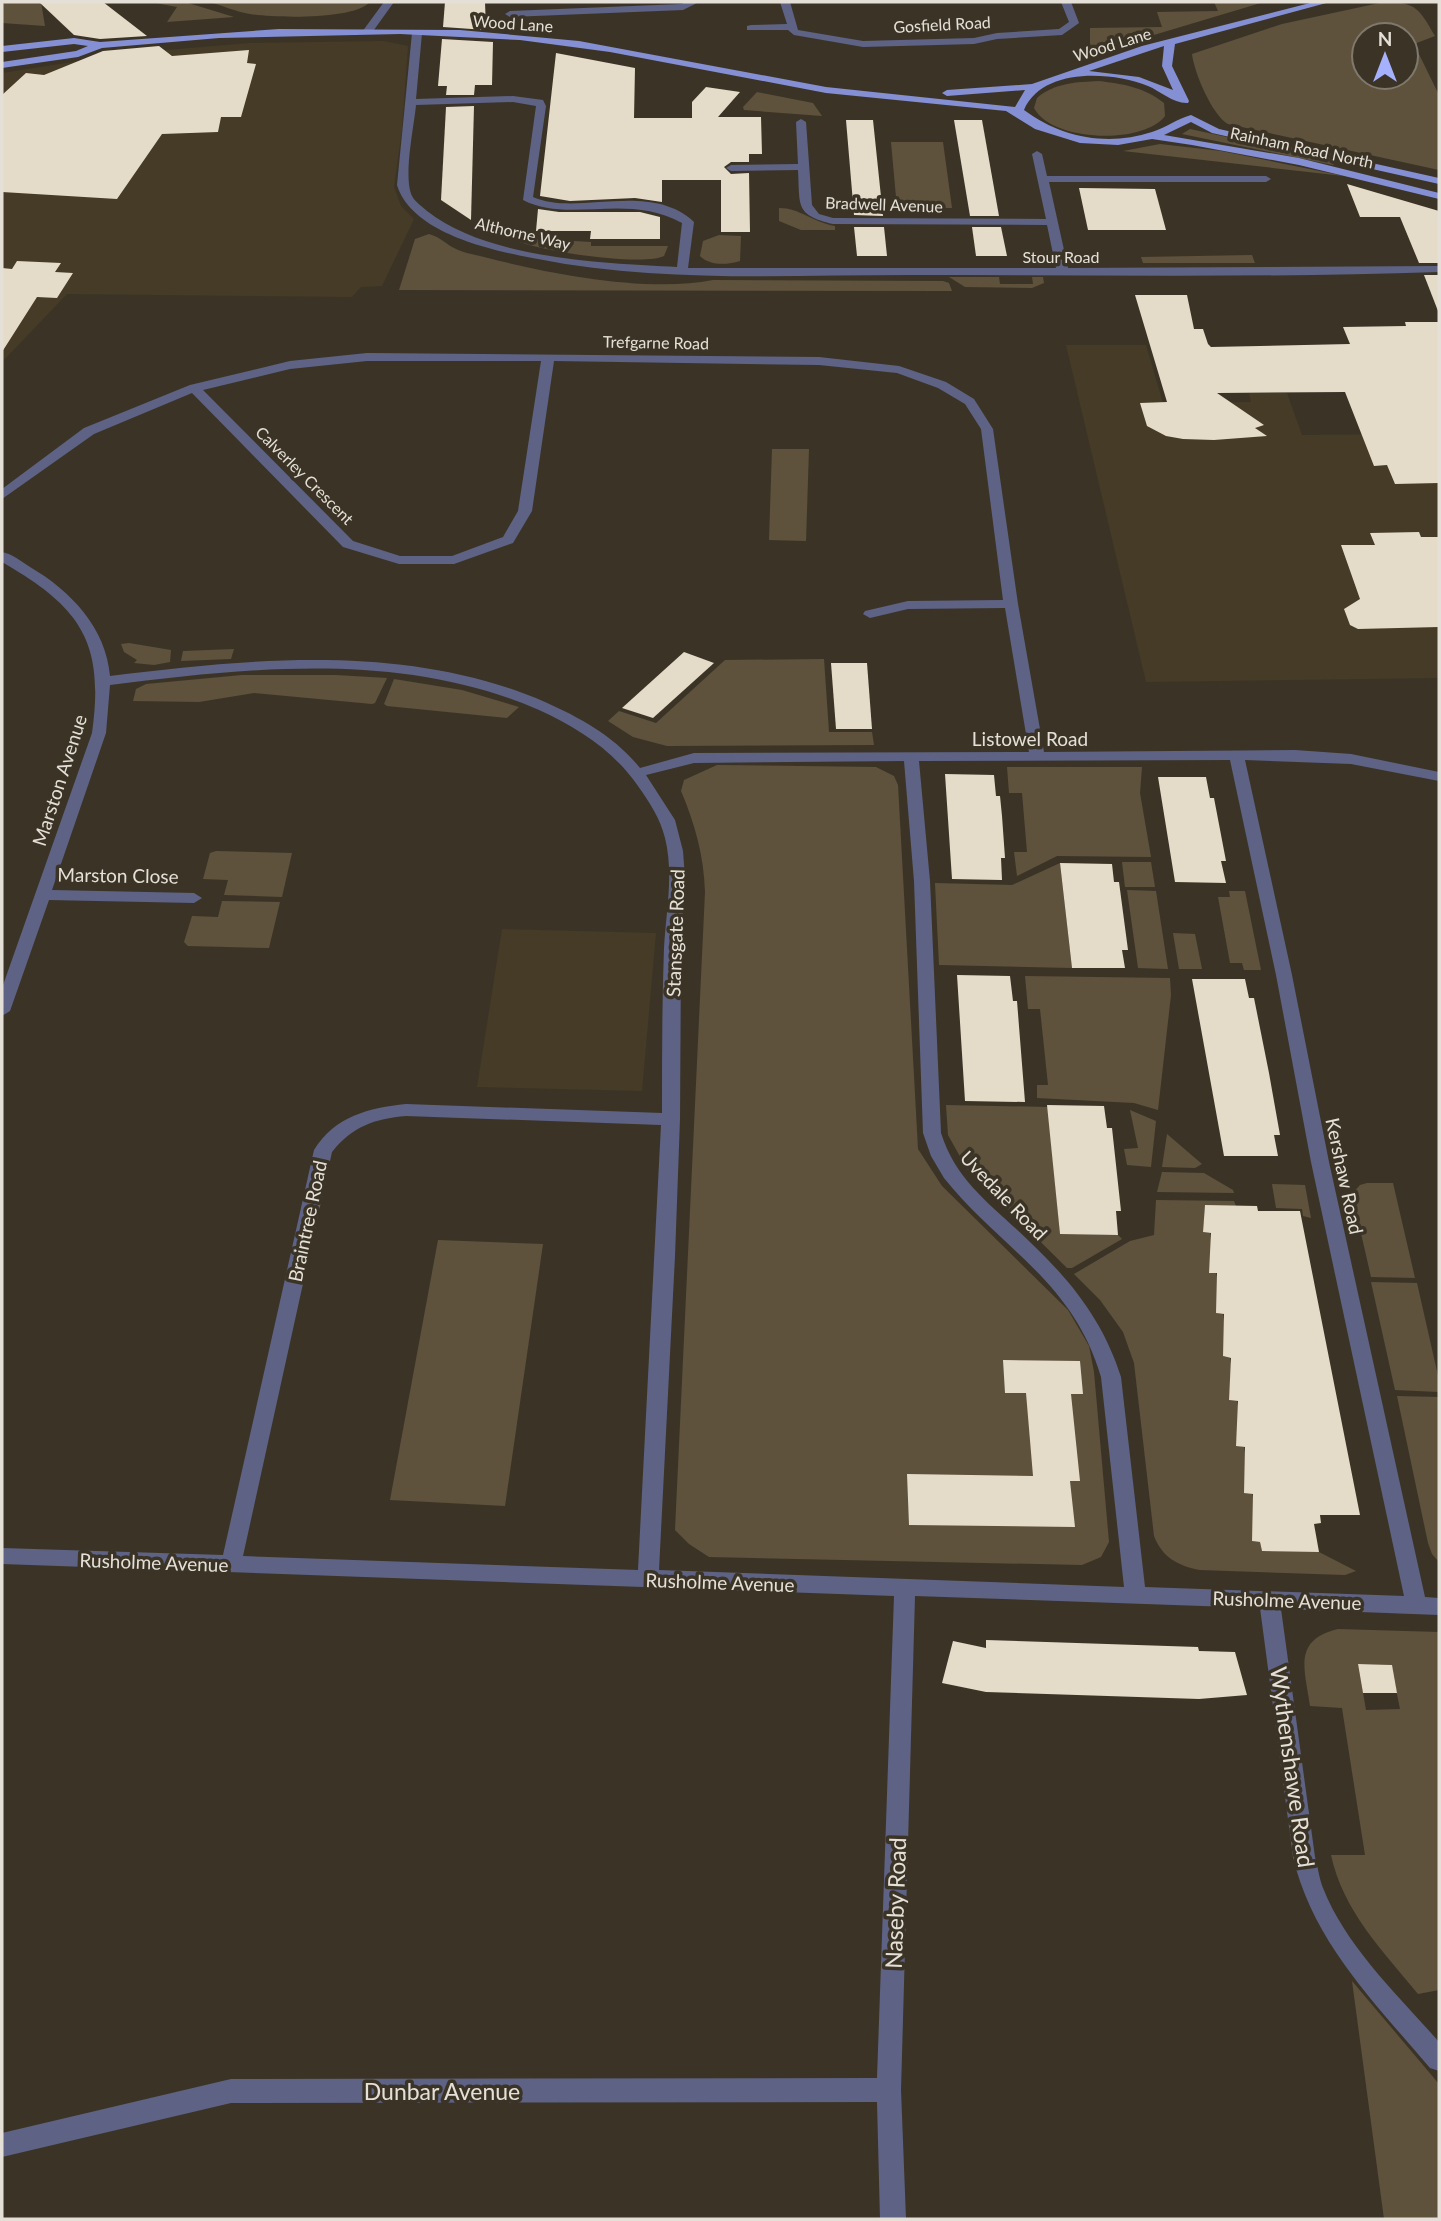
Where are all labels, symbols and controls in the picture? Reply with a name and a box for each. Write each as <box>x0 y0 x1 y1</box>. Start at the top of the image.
street label: Wood Lane <box>472 11 554 35</box>
street label: Gosfield Road <box>893 12 991 36</box>
north arrow <box>1350 21 1420 91</box>
street label: Wood Lane <box>1071 23 1153 65</box>
text: N <box>1378 27 1392 50</box>
street label: Rainham Road North <box>1229 123 1375 171</box>
street label: Bradwell Avenue <box>825 192 943 216</box>
street label: Althorne Way <box>474 213 573 253</box>
street label: Stour Road <box>1022 247 1100 266</box>
street label: Trefgarne Road <box>603 332 709 352</box>
street label: Calverley Crescent <box>252 422 358 528</box>
street label: Marston Avenue <box>27 711 91 849</box>
street label: Listowel Road <box>972 727 1088 750</box>
street label: Marston Close <box>57 862 179 888</box>
street label: Stansgate Road <box>661 869 689 997</box>
street label: Kershaw Road <box>1321 1116 1369 1236</box>
street label: Uvedale Road <box>956 1146 1052 1244</box>
street label: Braintree Road <box>283 1158 331 1284</box>
street label: Rusholme Avenue <box>79 1548 229 1576</box>
street label: Rusholme Avenue <box>645 1568 795 1596</box>
street label: Rusholme Avenue <box>1212 1586 1362 1614</box>
street label: Wythenshawe Road <box>1265 1665 1321 1869</box>
street label: Naseby Road <box>879 1837 911 1969</box>
street label: Dunbar Avenue <box>364 2077 520 2105</box>

